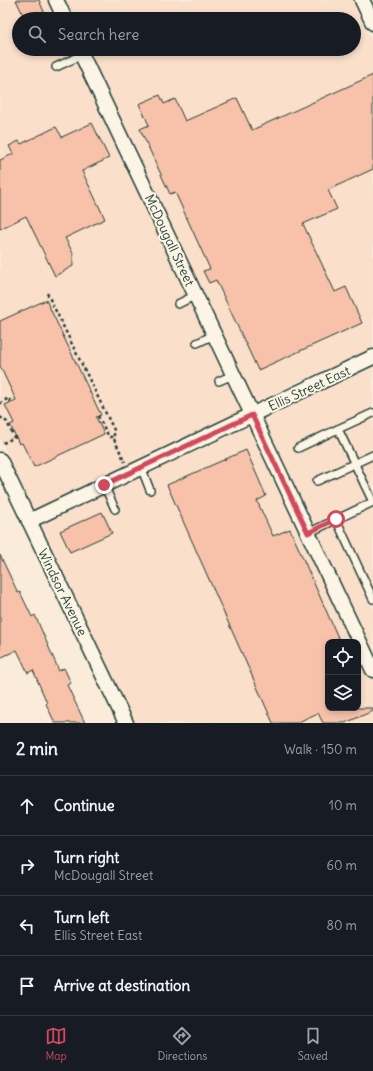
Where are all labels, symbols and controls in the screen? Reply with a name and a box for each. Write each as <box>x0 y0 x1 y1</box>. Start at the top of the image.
search box <box>12 12 361 56</box>
icon: search <box>26 23 48 45</box>
text: Search here <box>58 25 139 44</box>
street label: McDougall Street <box>141 192 198 289</box>
street label: Ellis Street East <box>266 362 353 415</box>
route end <box>95 476 113 494</box>
route start <box>327 510 345 528</box>
street label: Windsor Avenue <box>34 546 91 639</box>
map controls <box>325 639 361 711</box>
button: locate <box>325 639 361 675</box>
button: layers <box>325 675 361 711</box>
text: 2 min <box>16 738 58 760</box>
text: Walk · 150 m <box>284 741 357 758</box>
icon: ahead <box>16 795 38 817</box>
text: Continue <box>54 796 115 815</box>
text: 10 m <box>329 797 357 814</box>
text: Turn right <box>54 848 119 867</box>
icon: right <box>16 855 38 877</box>
text: 60 m <box>326 857 357 874</box>
text: McDougall Street <box>54 867 153 884</box>
text: Turn left <box>54 908 109 927</box>
icon: left <box>16 915 38 937</box>
text: 80 m <box>326 917 357 934</box>
text: Ellis Street East <box>54 927 142 944</box>
icon: arrive <box>16 975 38 997</box>
text: Arrive at destination <box>54 976 190 995</box>
tab: Map <box>45 1025 67 1063</box>
tab: Directions <box>158 1025 207 1063</box>
tab: Saved <box>298 1025 328 1063</box>

